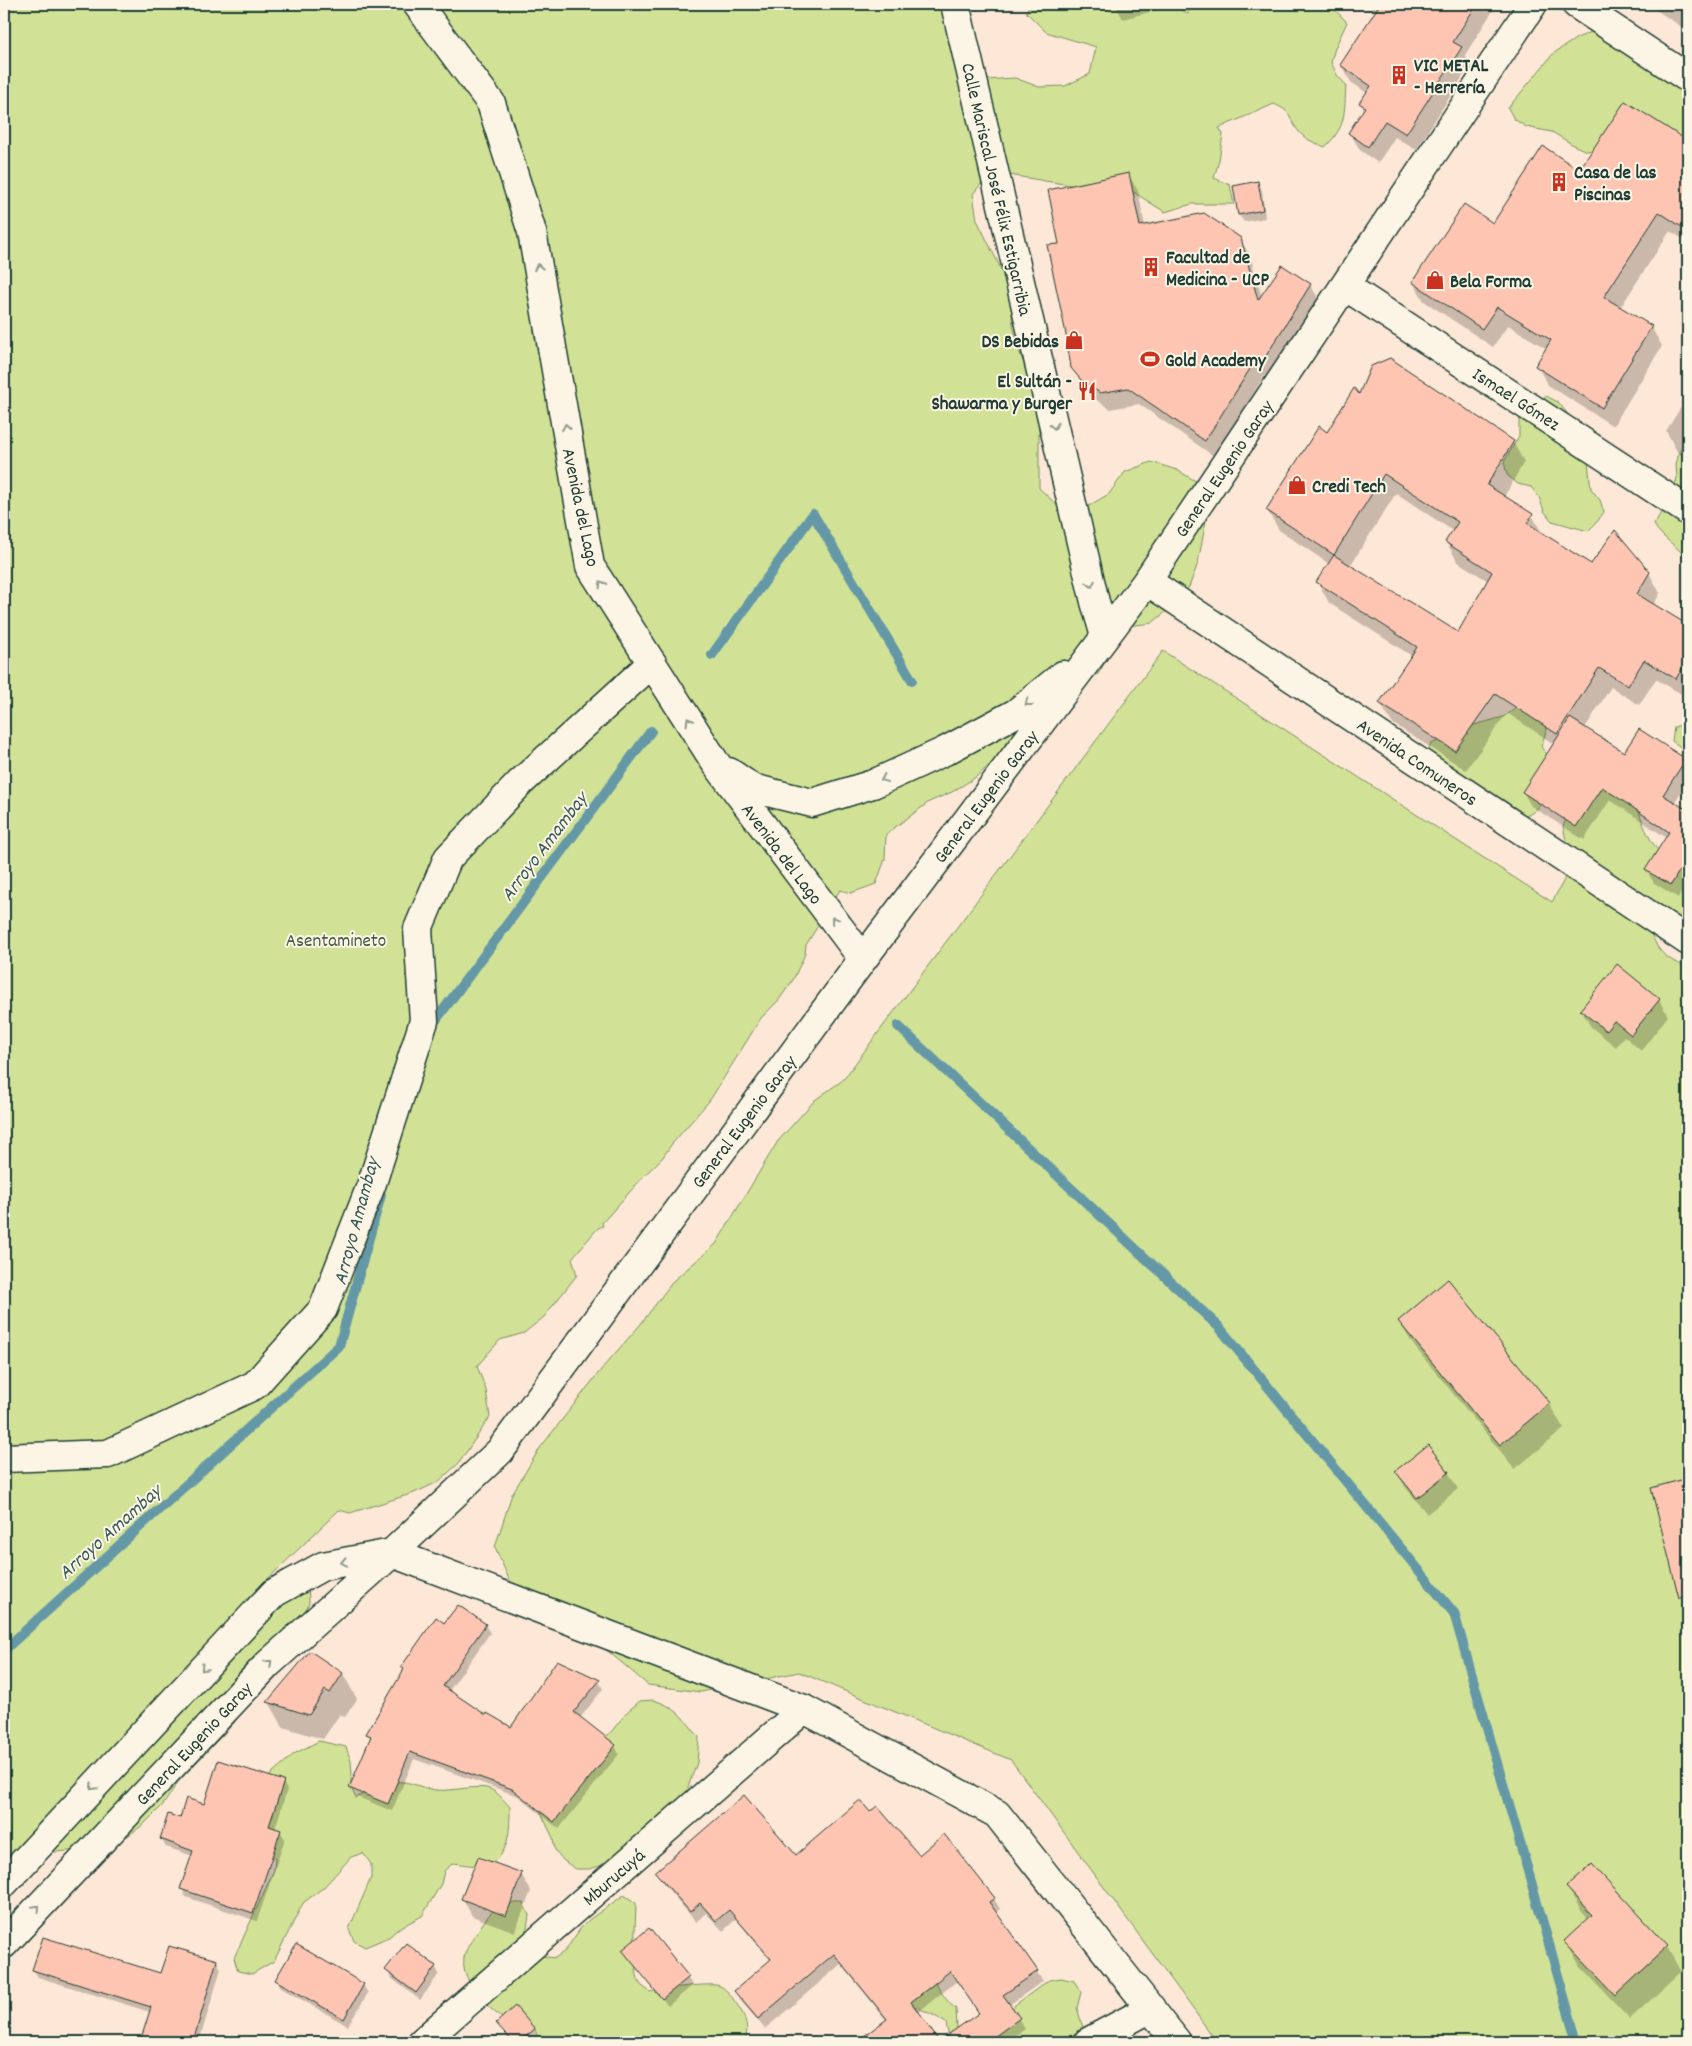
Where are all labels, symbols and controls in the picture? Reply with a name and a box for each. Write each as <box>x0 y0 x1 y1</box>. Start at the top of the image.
place label: VIC METAL - Herrería <box>1414 54 1489 103</box>
street label: Calle Mariscal José Félix Estigarribia <box>952 61 1037 320</box>
building icon: VIC METAL - Herrería <box>1388 64 1410 86</box>
place label: Casa de las Piscinas <box>1574 161 1657 210</box>
building icon: Casa de las Piscinas <box>1548 171 1570 193</box>
place label: Facultad de Medicina - UCP <box>1166 246 1269 295</box>
building icon: Facultad de Medicina - UCP <box>1140 256 1162 278</box>
one-way arrow <box>534 263 544 271</box>
shop icon: Bela Forma <box>1424 269 1446 291</box>
place label: Bela Forma <box>1450 270 1532 297</box>
shop icon: DS Bebidas <box>1063 329 1085 351</box>
place label: DS Bebidas <box>982 330 1059 357</box>
sports icon: Gold Academy <box>1139 348 1161 370</box>
place label: Gold Academy <box>1165 349 1267 376</box>
street label: Ismael Gómez <box>1466 362 1564 439</box>
place label: El Sultán - Shawarma y Burger <box>931 370 1073 419</box>
restaurant icon: El Sultán - Shawarma y Burger <box>1076 380 1098 402</box>
street label: General Eugenio Garay <box>1170 396 1282 544</box>
one-way arrow <box>1048 422 1059 431</box>
one-way arrow <box>562 423 572 432</box>
street label: Avenida del Lago <box>553 446 604 570</box>
shop icon: Credi Tech <box>1286 474 1308 496</box>
place label: Credi Tech <box>1312 475 1386 502</box>
one-way arrow <box>1085 580 1096 589</box>
one-way arrow <box>599 581 608 590</box>
one-way arrow <box>1025 698 1034 706</box>
street label: Avenida Comuneros <box>1350 713 1482 814</box>
one-way arrow <box>686 718 696 727</box>
street label: General Eugenio Garay <box>929 726 1047 870</box>
one-way arrow <box>880 772 889 783</box>
water label: Arroyo Amambay <box>495 785 597 908</box>
street label: Avenida del Lago <box>733 799 827 911</box>
one-way arrow <box>831 916 840 926</box>
park label: Asentamineto <box>286 929 386 956</box>
street label: General Eugenio Garay <box>687 1051 805 1195</box>
water label: Arroyo Amambay <box>328 1152 389 1288</box>
water label: Arroyo Amambay <box>53 1477 171 1587</box>
one-way arrow <box>340 1556 348 1567</box>
one-way arrow <box>264 1660 273 1669</box>
one-way arrow <box>201 1663 210 1672</box>
street label: General Eugenio Garay <box>131 1677 260 1813</box>
one-way arrow <box>90 1782 99 1791</box>
street label: Mburucuyá <box>578 1843 653 1914</box>
one-way arrow <box>31 1905 40 1914</box>

